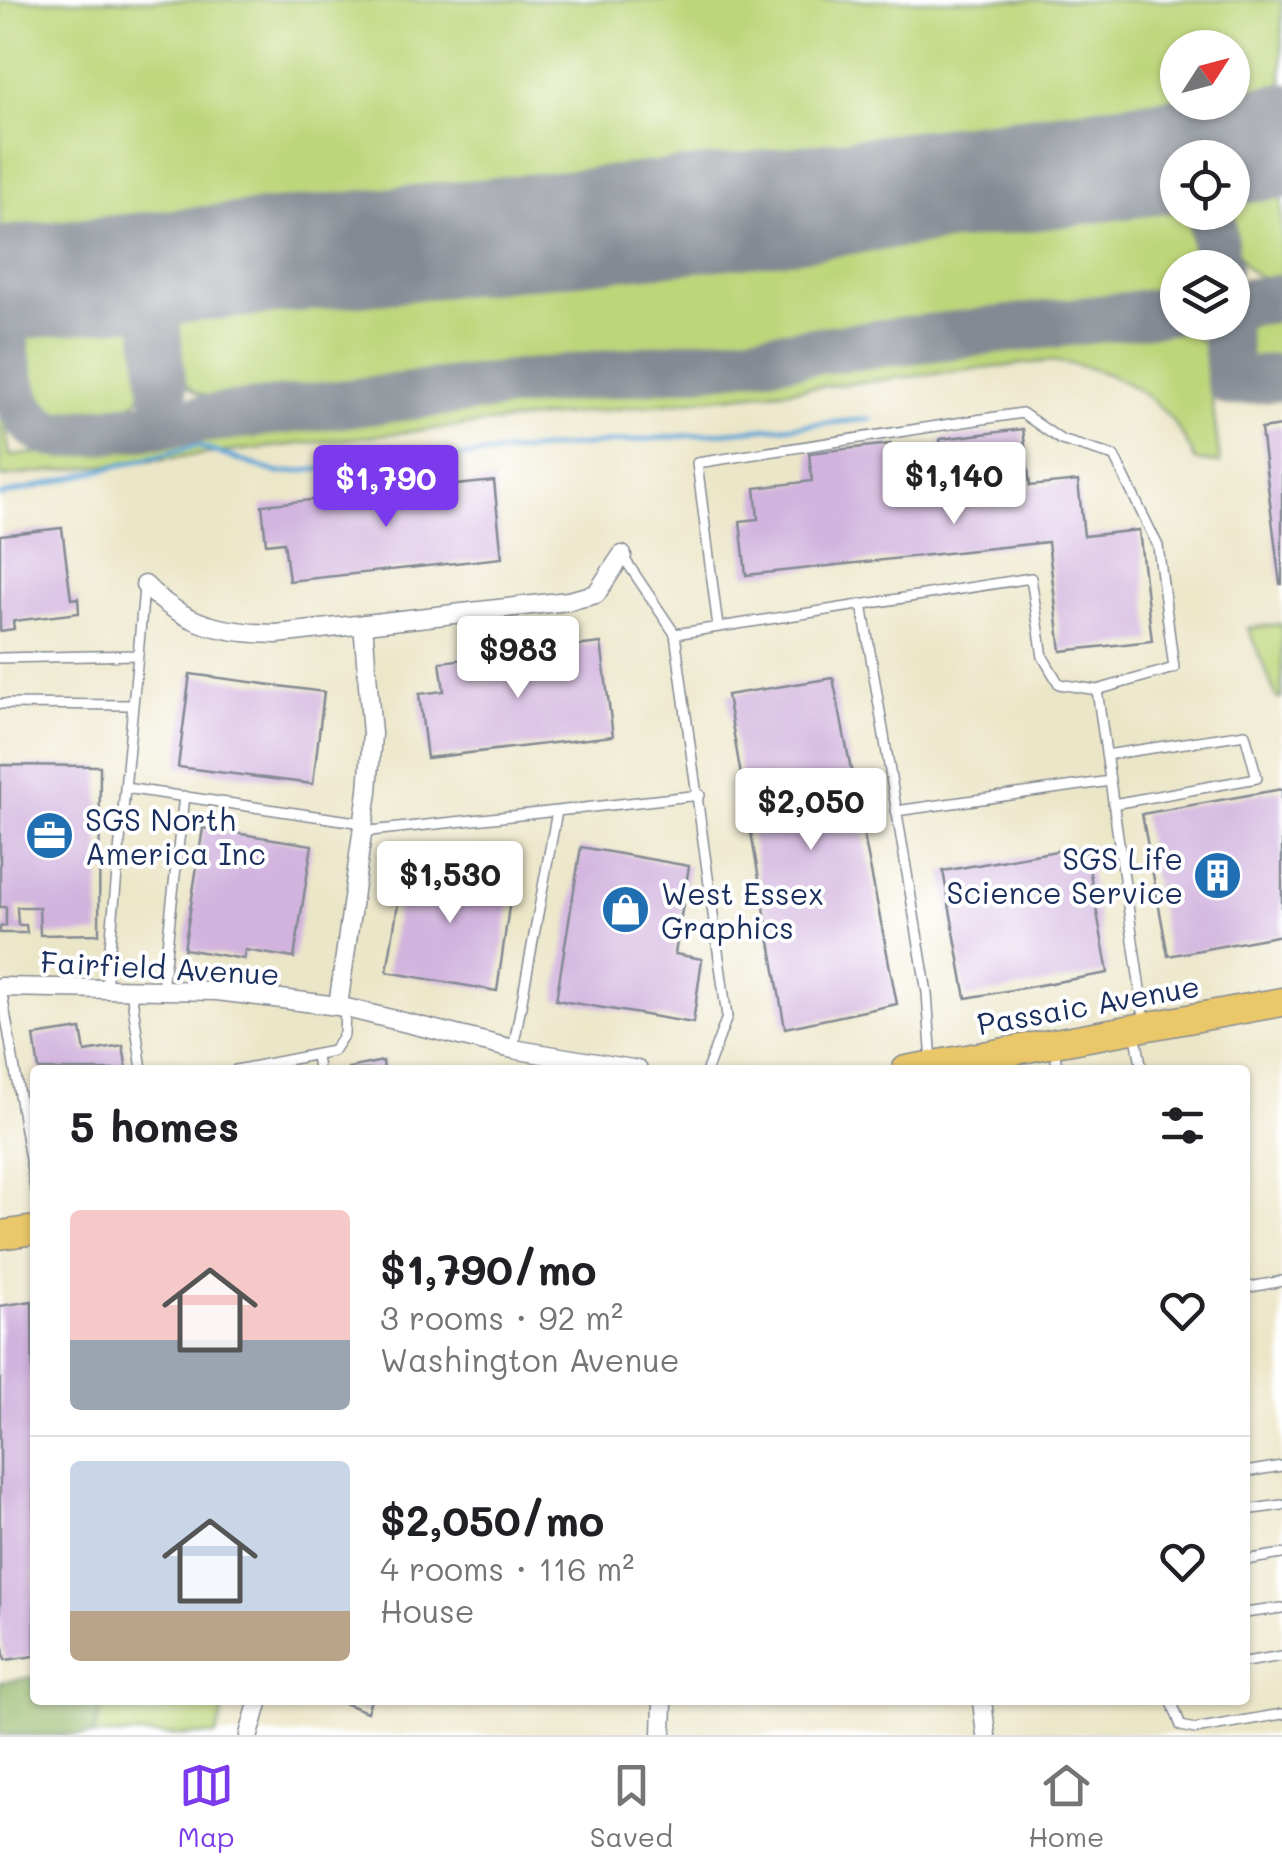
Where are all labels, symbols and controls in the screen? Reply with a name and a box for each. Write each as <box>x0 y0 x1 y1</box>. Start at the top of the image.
north arrow <box>1160 30 1250 120</box>
map controls <box>1160 30 1250 340</box>
button: locate <box>1160 140 1250 230</box>
button: layers <box>1160 250 1250 340</box>
pin: $1,140 <box>873 442 1035 527</box>
pin: $1,790 <box>305 445 467 530</box>
text: $1,140 <box>905 453 1003 495</box>
text: $1,790 <box>335 456 437 498</box>
pin: $983 <box>459 616 577 701</box>
text: $983 <box>479 627 557 669</box>
pin: $2,050 <box>730 768 892 853</box>
text: $2,050 <box>757 779 865 821</box>
place label: SGS North America Inc <box>85 799 266 873</box>
office icon: SGS North America Inc <box>24 810 76 862</box>
place label: SGS Life Science Service <box>947 838 1183 912</box>
pin: $1,530 <box>369 841 531 926</box>
building icon: SGS Life Science Service <box>1192 849 1244 901</box>
text: $1,530 <box>399 852 501 894</box>
place label: West Essex Graphics <box>661 873 823 947</box>
shop icon: West Essex Graphics <box>600 884 652 936</box>
street label: Fairfield Avenue <box>40 941 280 993</box>
street label: Passaic Avenue <box>974 965 1202 1043</box>
text: 5 homes <box>70 1098 239 1153</box>
icon: filters <box>1155 1098 1210 1153</box>
text: $1,790/mo <box>380 1241 596 1296</box>
icon: home <box>150 1250 270 1370</box>
icon: heart <box>1155 1283 1210 1338</box>
text: 3 rooms · 92 m² <box>380 1296 623 1338</box>
text: Washington Avenue <box>380 1338 679 1380</box>
text: $2,050/mo <box>380 1492 604 1547</box>
icon: home <box>150 1501 270 1621</box>
icon: heart <box>1155 1534 1210 1589</box>
text: 4 rooms · 116 m² <box>380 1547 634 1589</box>
text: House <box>380 1589 475 1631</box>
tab: Map <box>178 1758 235 1854</box>
tab: Saved <box>590 1758 673 1854</box>
tab: Home <box>1028 1758 1104 1854</box>

